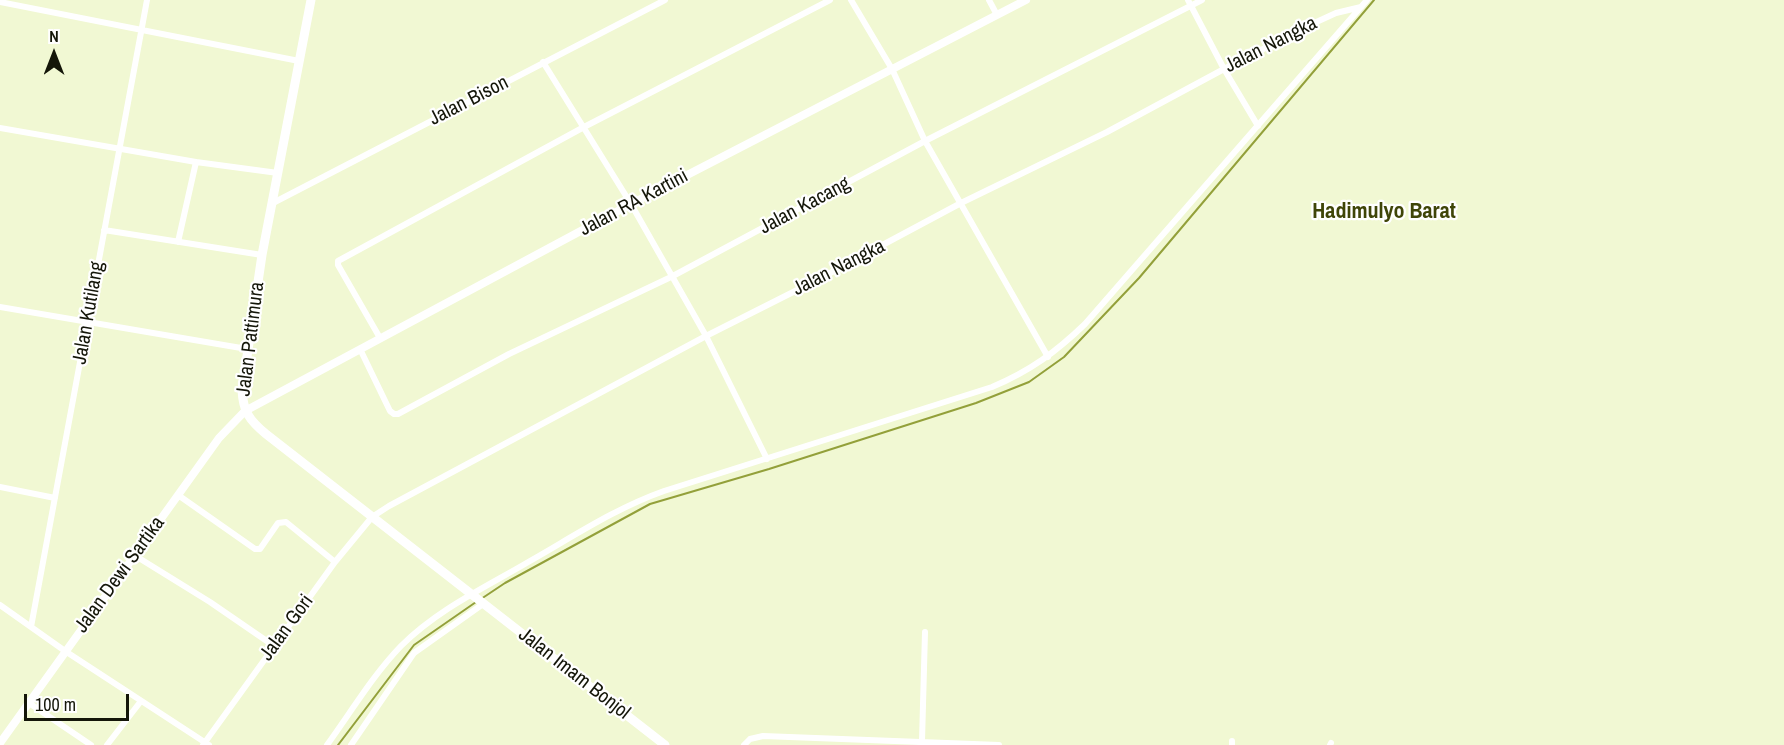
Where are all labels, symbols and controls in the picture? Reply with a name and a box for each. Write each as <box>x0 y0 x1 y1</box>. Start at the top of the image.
street label: Jalan Nangka <box>1221 12 1321 78</box>
north arrow <box>24 24 84 84</box>
text: N <box>49 25 59 47</box>
street label: Jalan Bison <box>425 71 513 131</box>
street label: Jalan RA Kartini <box>576 164 692 242</box>
street label: Jalan Kacang <box>755 172 855 240</box>
district label: Hadimulyo Barat <box>1312 199 1456 225</box>
street label: Jalan Nangka <box>789 235 889 301</box>
street label: Jalan Kutilang <box>68 260 110 366</box>
street label: Jalan Pattimura <box>232 281 270 397</box>
street label: Jalan Dewi Sartika <box>70 512 170 638</box>
street label: Jalan Gori <box>255 590 319 666</box>
street label: Jalan Imam Bonjol <box>513 623 635 725</box>
scale bar <box>27 682 132 720</box>
text: 100 m <box>35 692 76 717</box>

